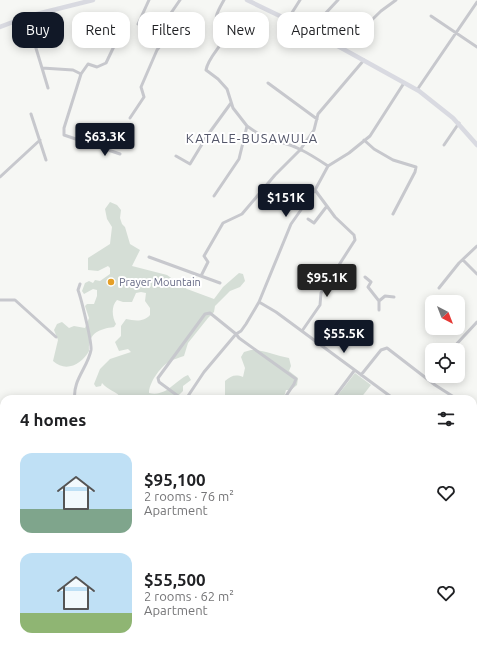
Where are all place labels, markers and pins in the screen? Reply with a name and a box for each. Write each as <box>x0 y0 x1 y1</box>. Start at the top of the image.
pin: $63.3K <box>72 123 138 157</box>
pin: $151K <box>258 184 314 218</box>
pin: $95.1K <box>294 264 360 298</box>
place label: Prayer Mountain <box>119 276 201 288</box>
marker: Prayer Mountain <box>106 277 116 287</box>
pin: $55.5K <box>311 320 377 354</box>

